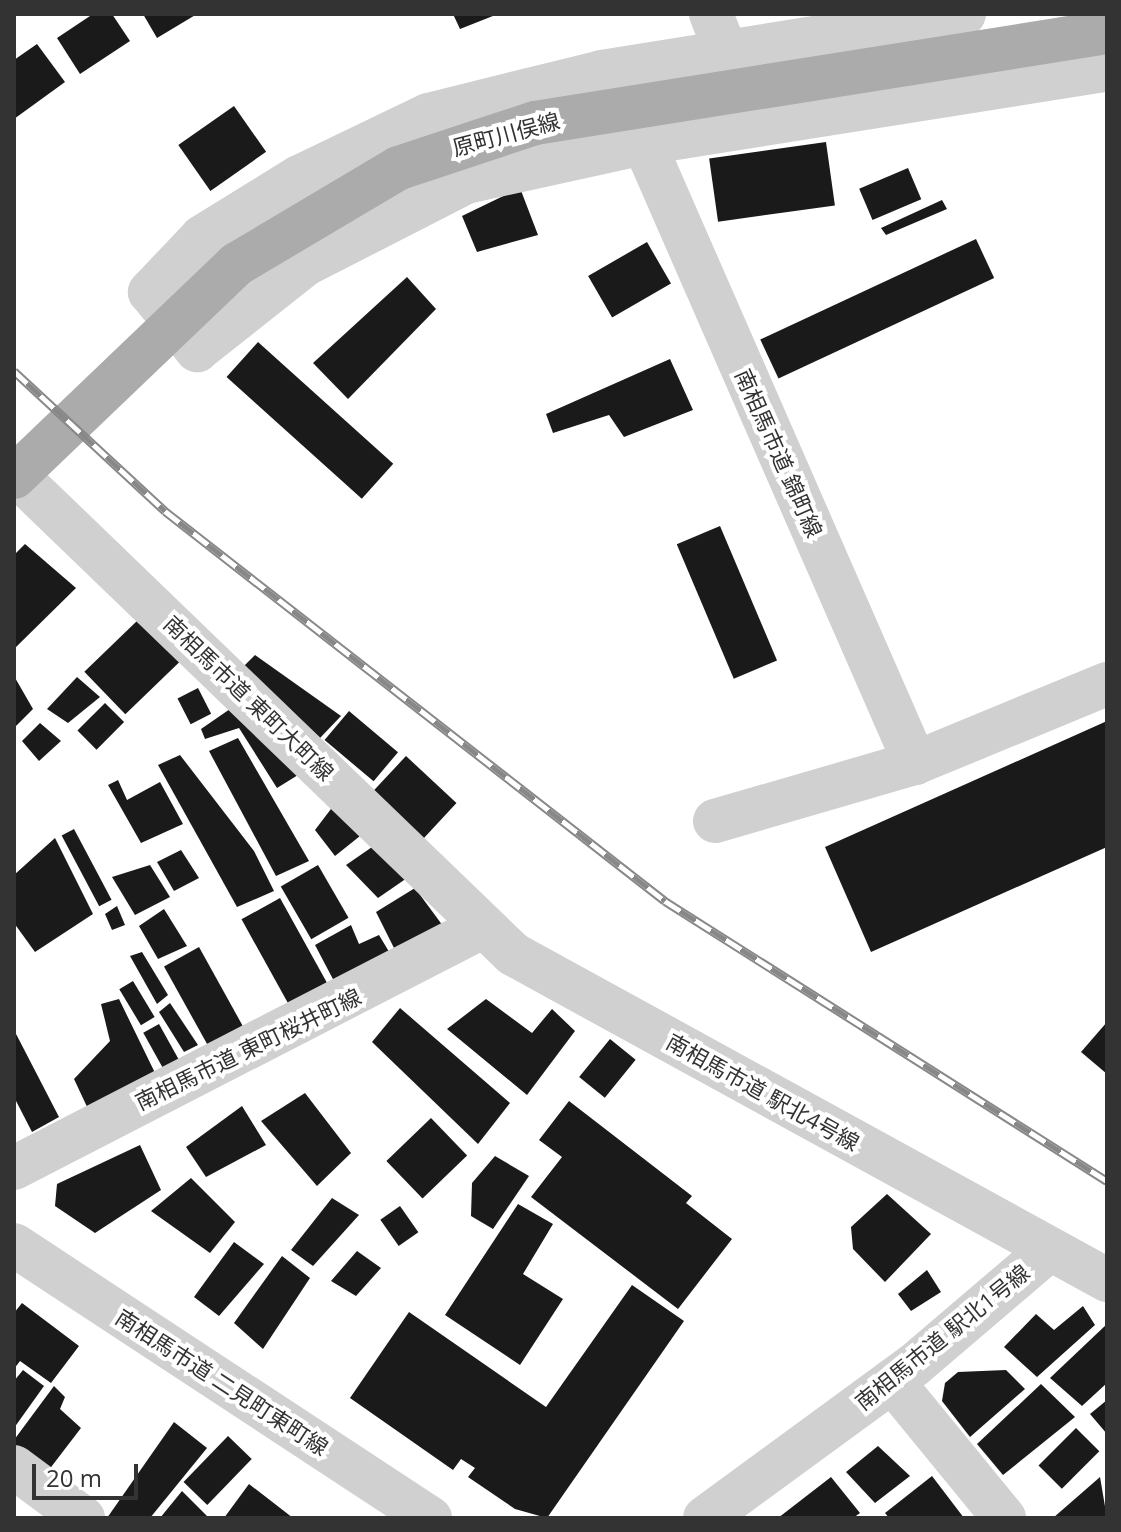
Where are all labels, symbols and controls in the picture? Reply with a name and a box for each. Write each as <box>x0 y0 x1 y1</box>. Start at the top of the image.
street label: 原町川俣線 <box>449 107 563 161</box>
street label: 南相馬市道 錦町線 <box>730 365 828 541</box>
street label: 南相馬市道 東町大町線 <box>159 610 339 786</box>
street label: 南相馬市道 東町桜井町線 <box>131 983 365 1115</box>
street label: 南相馬市道 駅北4号線 <box>662 1028 864 1156</box>
street label: 南相馬市道 駅北1号線 <box>850 1259 1034 1415</box>
street label: 南相馬市道 二見町東町線 <box>111 1303 333 1461</box>
scale bar <box>36 1448 142 1498</box>
text: 20 m <box>46 1461 102 1494</box>

